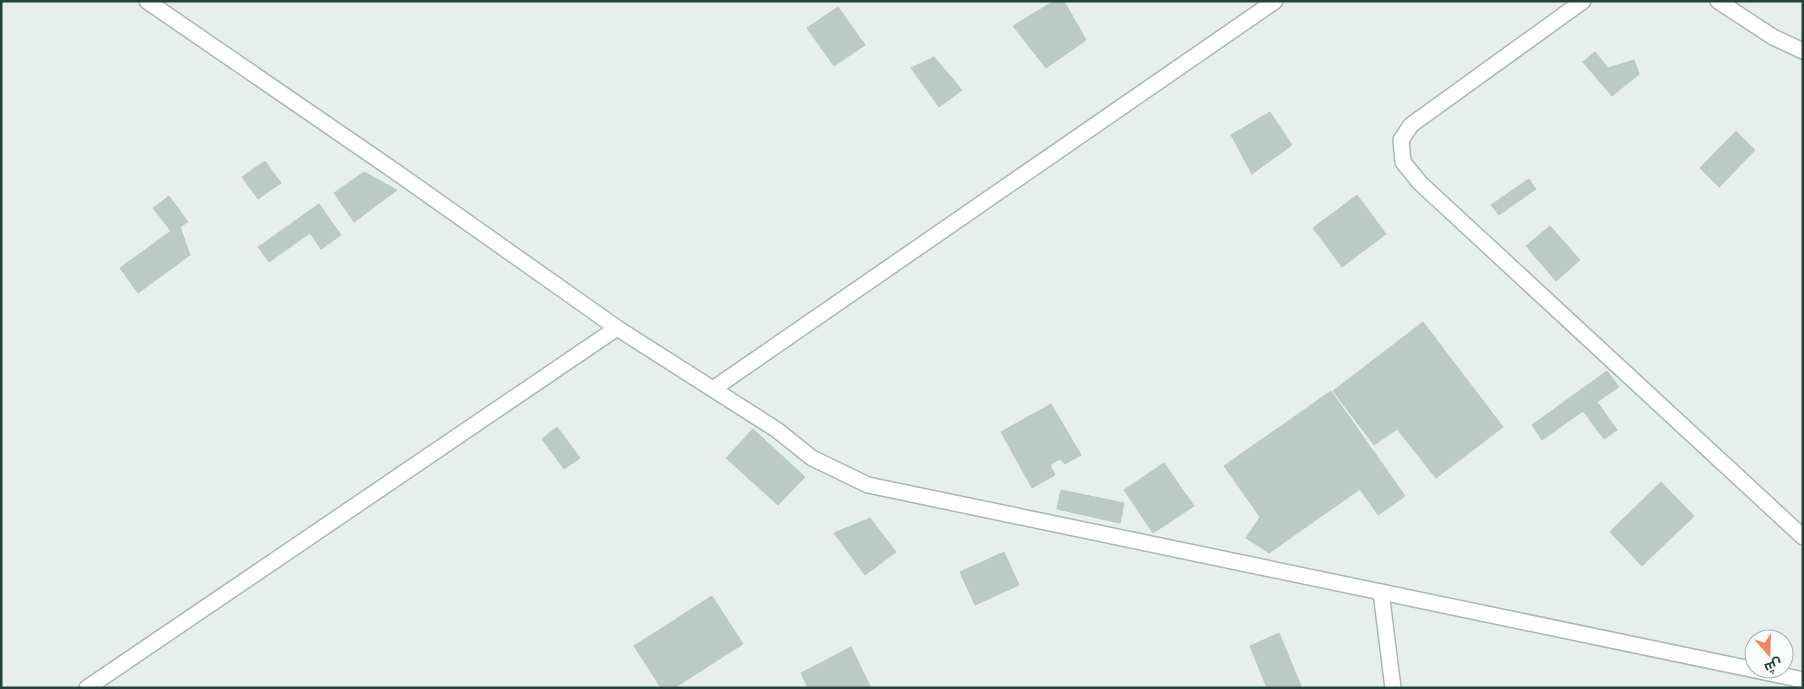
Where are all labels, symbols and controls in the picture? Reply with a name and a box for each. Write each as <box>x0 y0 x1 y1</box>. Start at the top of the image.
north arrow <box>1744 629 1794 679</box>
text: ش <box>1762 655 1785 677</box>

